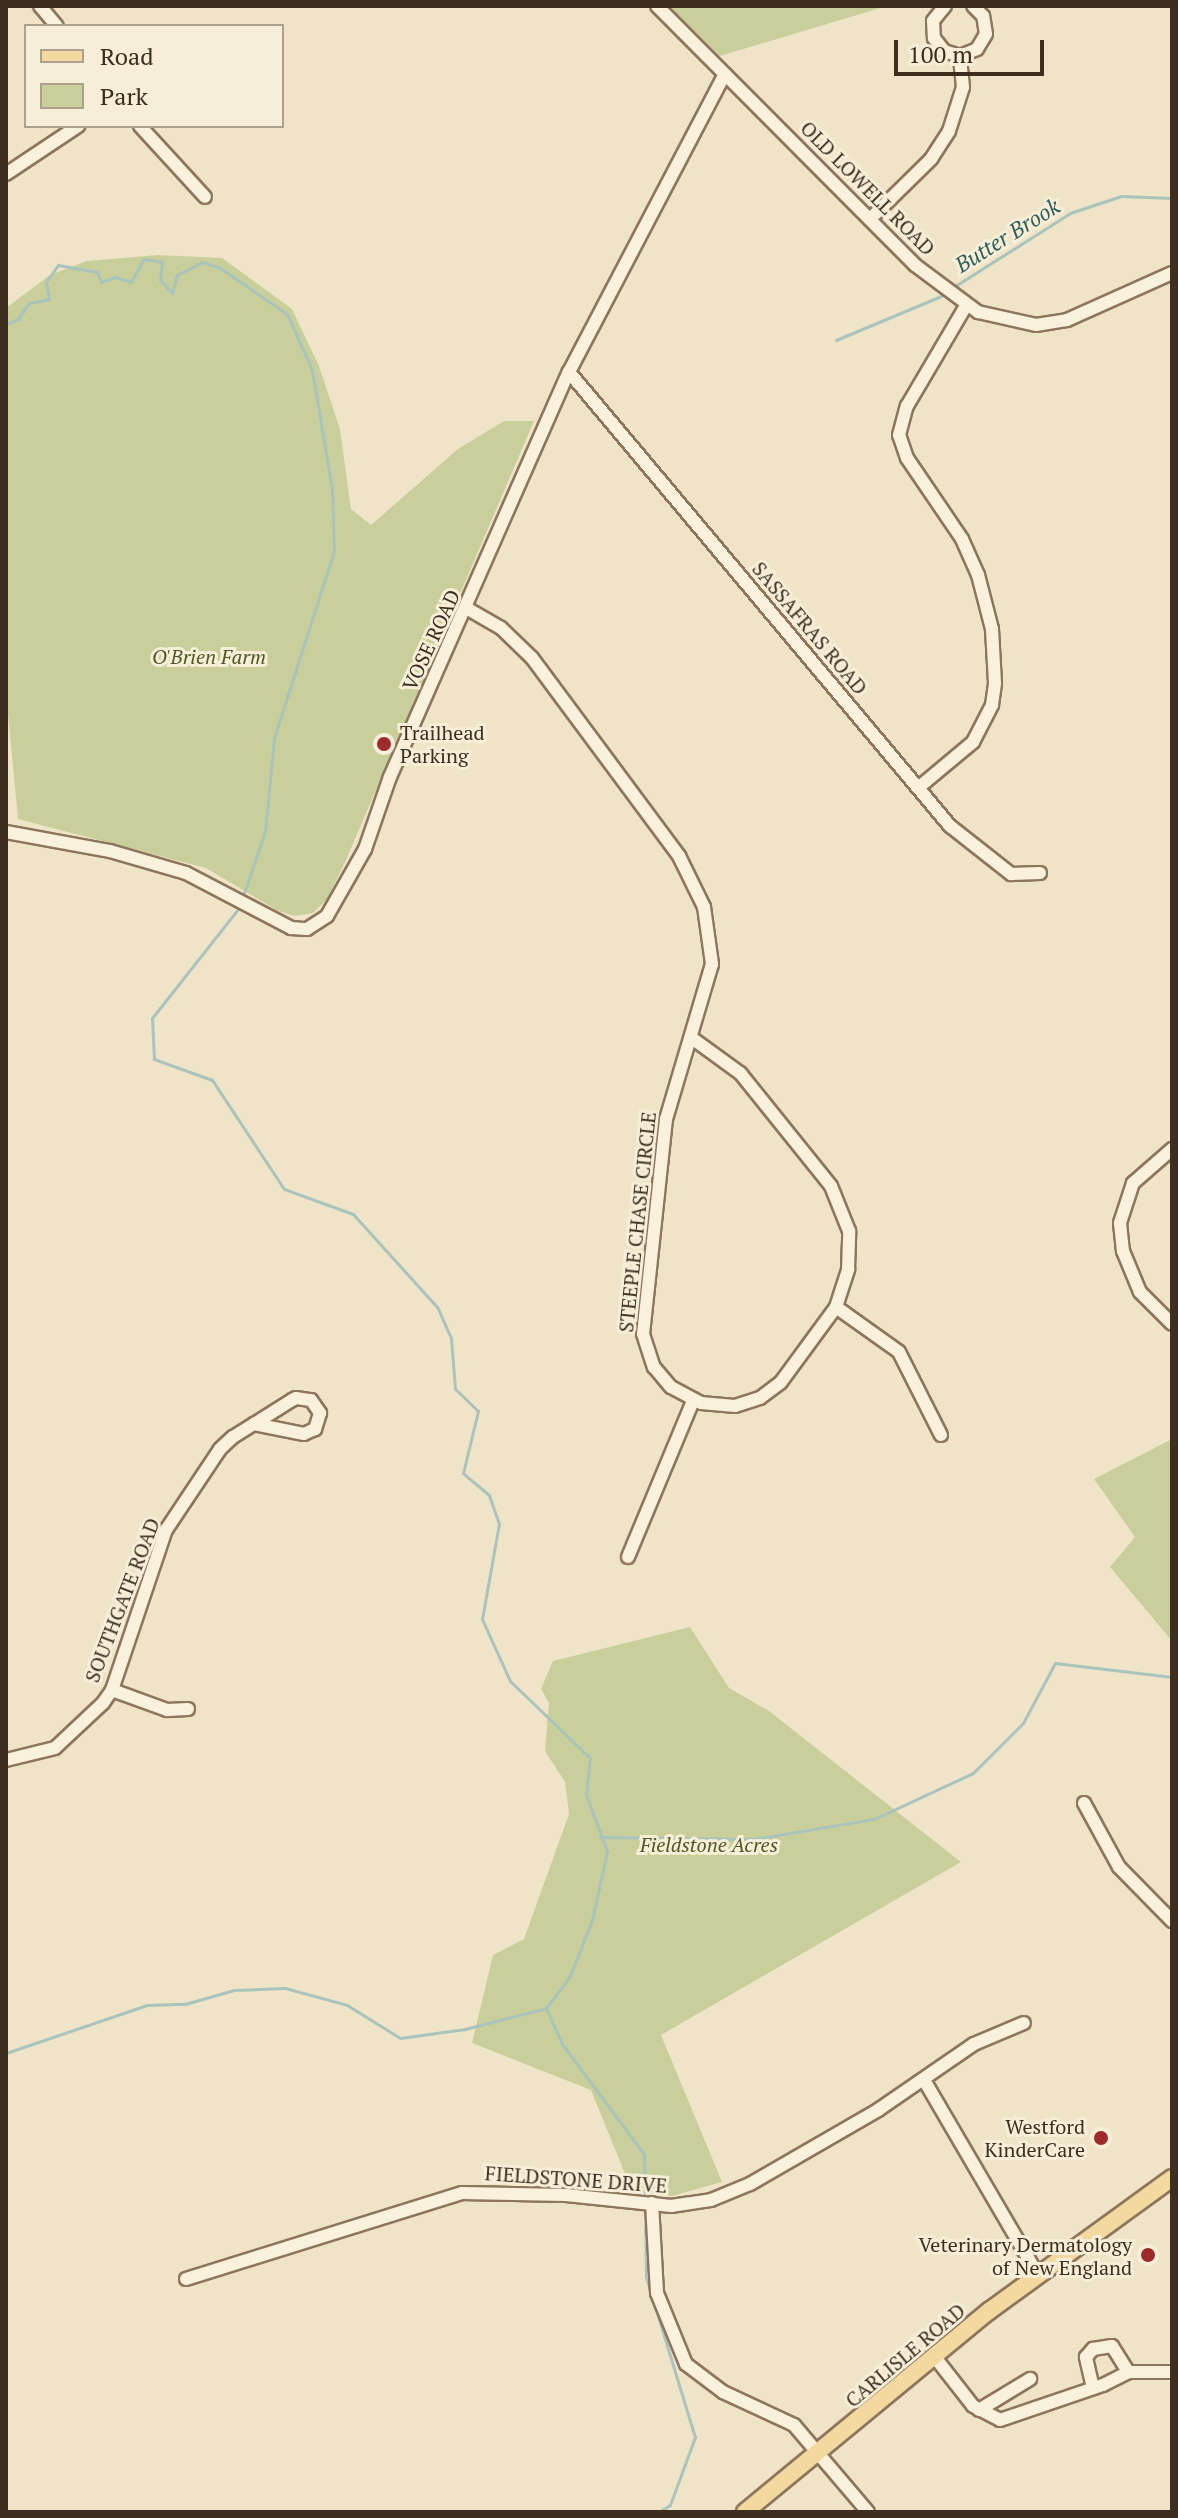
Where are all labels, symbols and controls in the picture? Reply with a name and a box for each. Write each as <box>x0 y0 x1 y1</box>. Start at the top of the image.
legend <box>24 24 284 128</box>
scale bar <box>898 24 1048 74</box>
text: 100 m <box>908 38 973 70</box>
text: Road <box>100 40 154 72</box>
text: Park <box>100 80 148 112</box>
street label: OLD LOWELL ROAD <box>796 116 940 260</box>
water label: Butter Brook <box>950 192 1064 278</box>
street label: SASSAFRAS ROAD <box>747 557 873 699</box>
street label: VOSE ROAD <box>397 586 465 694</box>
park label: O'Brien Farm <box>152 644 266 668</box>
place label: Trailhead Parking <box>400 720 485 767</box>
marker: Trailhead Parking <box>375 735 393 753</box>
street label: STEEPLE CHASE CIRCLE <box>613 1111 661 1333</box>
street label: SOUTHGATE ROAD <box>80 1514 164 1686</box>
park label: Fieldstone Acres <box>640 1832 778 1856</box>
place label: Westford KinderCare <box>985 2114 1085 2161</box>
marker: Westford KinderCare <box>1092 2129 1110 2147</box>
street label: FIELDSTONE DRIVE <box>484 2161 668 2197</box>
place label: Veterinary Dermatology of New England <box>919 2232 1132 2279</box>
marker: Veterinary Dermatology of New England <box>1139 2246 1157 2264</box>
street label: CARLISLE ROAD <box>840 2298 970 2412</box>

